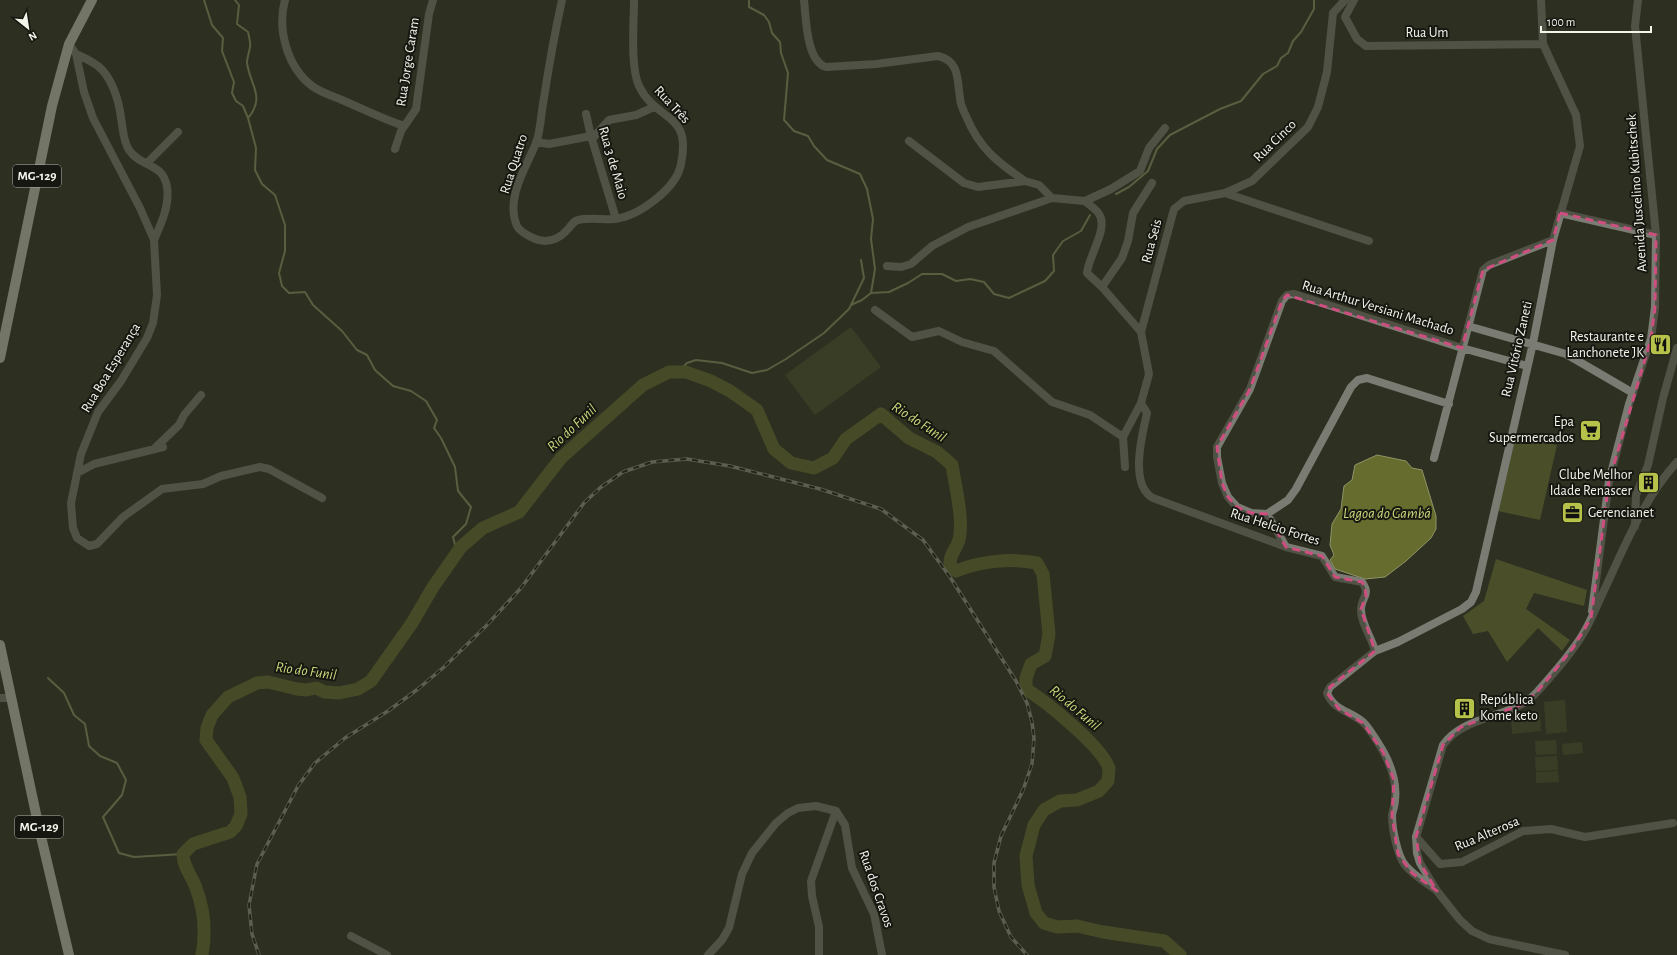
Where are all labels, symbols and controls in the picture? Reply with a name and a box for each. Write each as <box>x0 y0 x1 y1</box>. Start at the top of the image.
north arrow <box>8 8 48 48</box>
scale bar <box>1541 8 1651 34</box>
text: 100 m <box>1547 16 1575 28</box>
street label: Rua Jorge Caram <box>394 17 422 107</box>
street label: Rua Um <box>1405 26 1449 40</box>
text: N <box>27 30 39 43</box>
street label: Rua Três <box>651 84 693 126</box>
street label: Avenida Juscelino Kubitschek <box>1624 113 1650 273</box>
street label: Rua Cinco <box>1251 117 1299 165</box>
street label: Rua 3 de Maio <box>596 125 630 201</box>
street label: Rua Quatro <box>498 132 530 196</box>
road number: MG-129 <box>13 165 61 187</box>
street label: Rua Seis <box>1139 218 1165 264</box>
street label: Rua Arthur Versiani Machado <box>1300 278 1456 338</box>
street label: Rua Vitório Zaneti <box>1499 300 1535 398</box>
street label: Rua Boa Esperança <box>79 320 143 415</box>
place label: Restaurante e Lanchonete JK <box>1567 330 1644 360</box>
restaurant icon: Restaurante e Lanchonete JK <box>1647 332 1673 358</box>
water label: Rio do Funil <box>889 399 949 445</box>
water label: Rio do Funil <box>544 401 600 454</box>
place label: Epa Supermercados <box>1489 415 1575 445</box>
supermarket icon: Epa Supermercados <box>1577 417 1603 443</box>
place label: Clube Melhor Idade Renascer <box>1550 468 1632 498</box>
building icon: Clube Melhor Idade Renascer <box>1635 470 1661 496</box>
office icon: Gerencianet <box>1559 500 1585 526</box>
street label: Rua Helcio Fortes <box>1228 506 1322 548</box>
water label: Lagoa do Gambá <box>1343 506 1431 521</box>
place label: Gerencianet <box>1588 506 1655 520</box>
water label: Rio do Funil <box>275 659 338 683</box>
water label: Rio do Funil <box>1047 683 1104 734</box>
place label: República Kome keto <box>1480 693 1538 723</box>
building icon: República Kome keto <box>1451 695 1477 721</box>
street label: Rua Alterosa <box>1453 814 1522 854</box>
road number: MG-129 <box>15 816 63 838</box>
street label: Rua dos Cravos <box>856 849 896 929</box>

